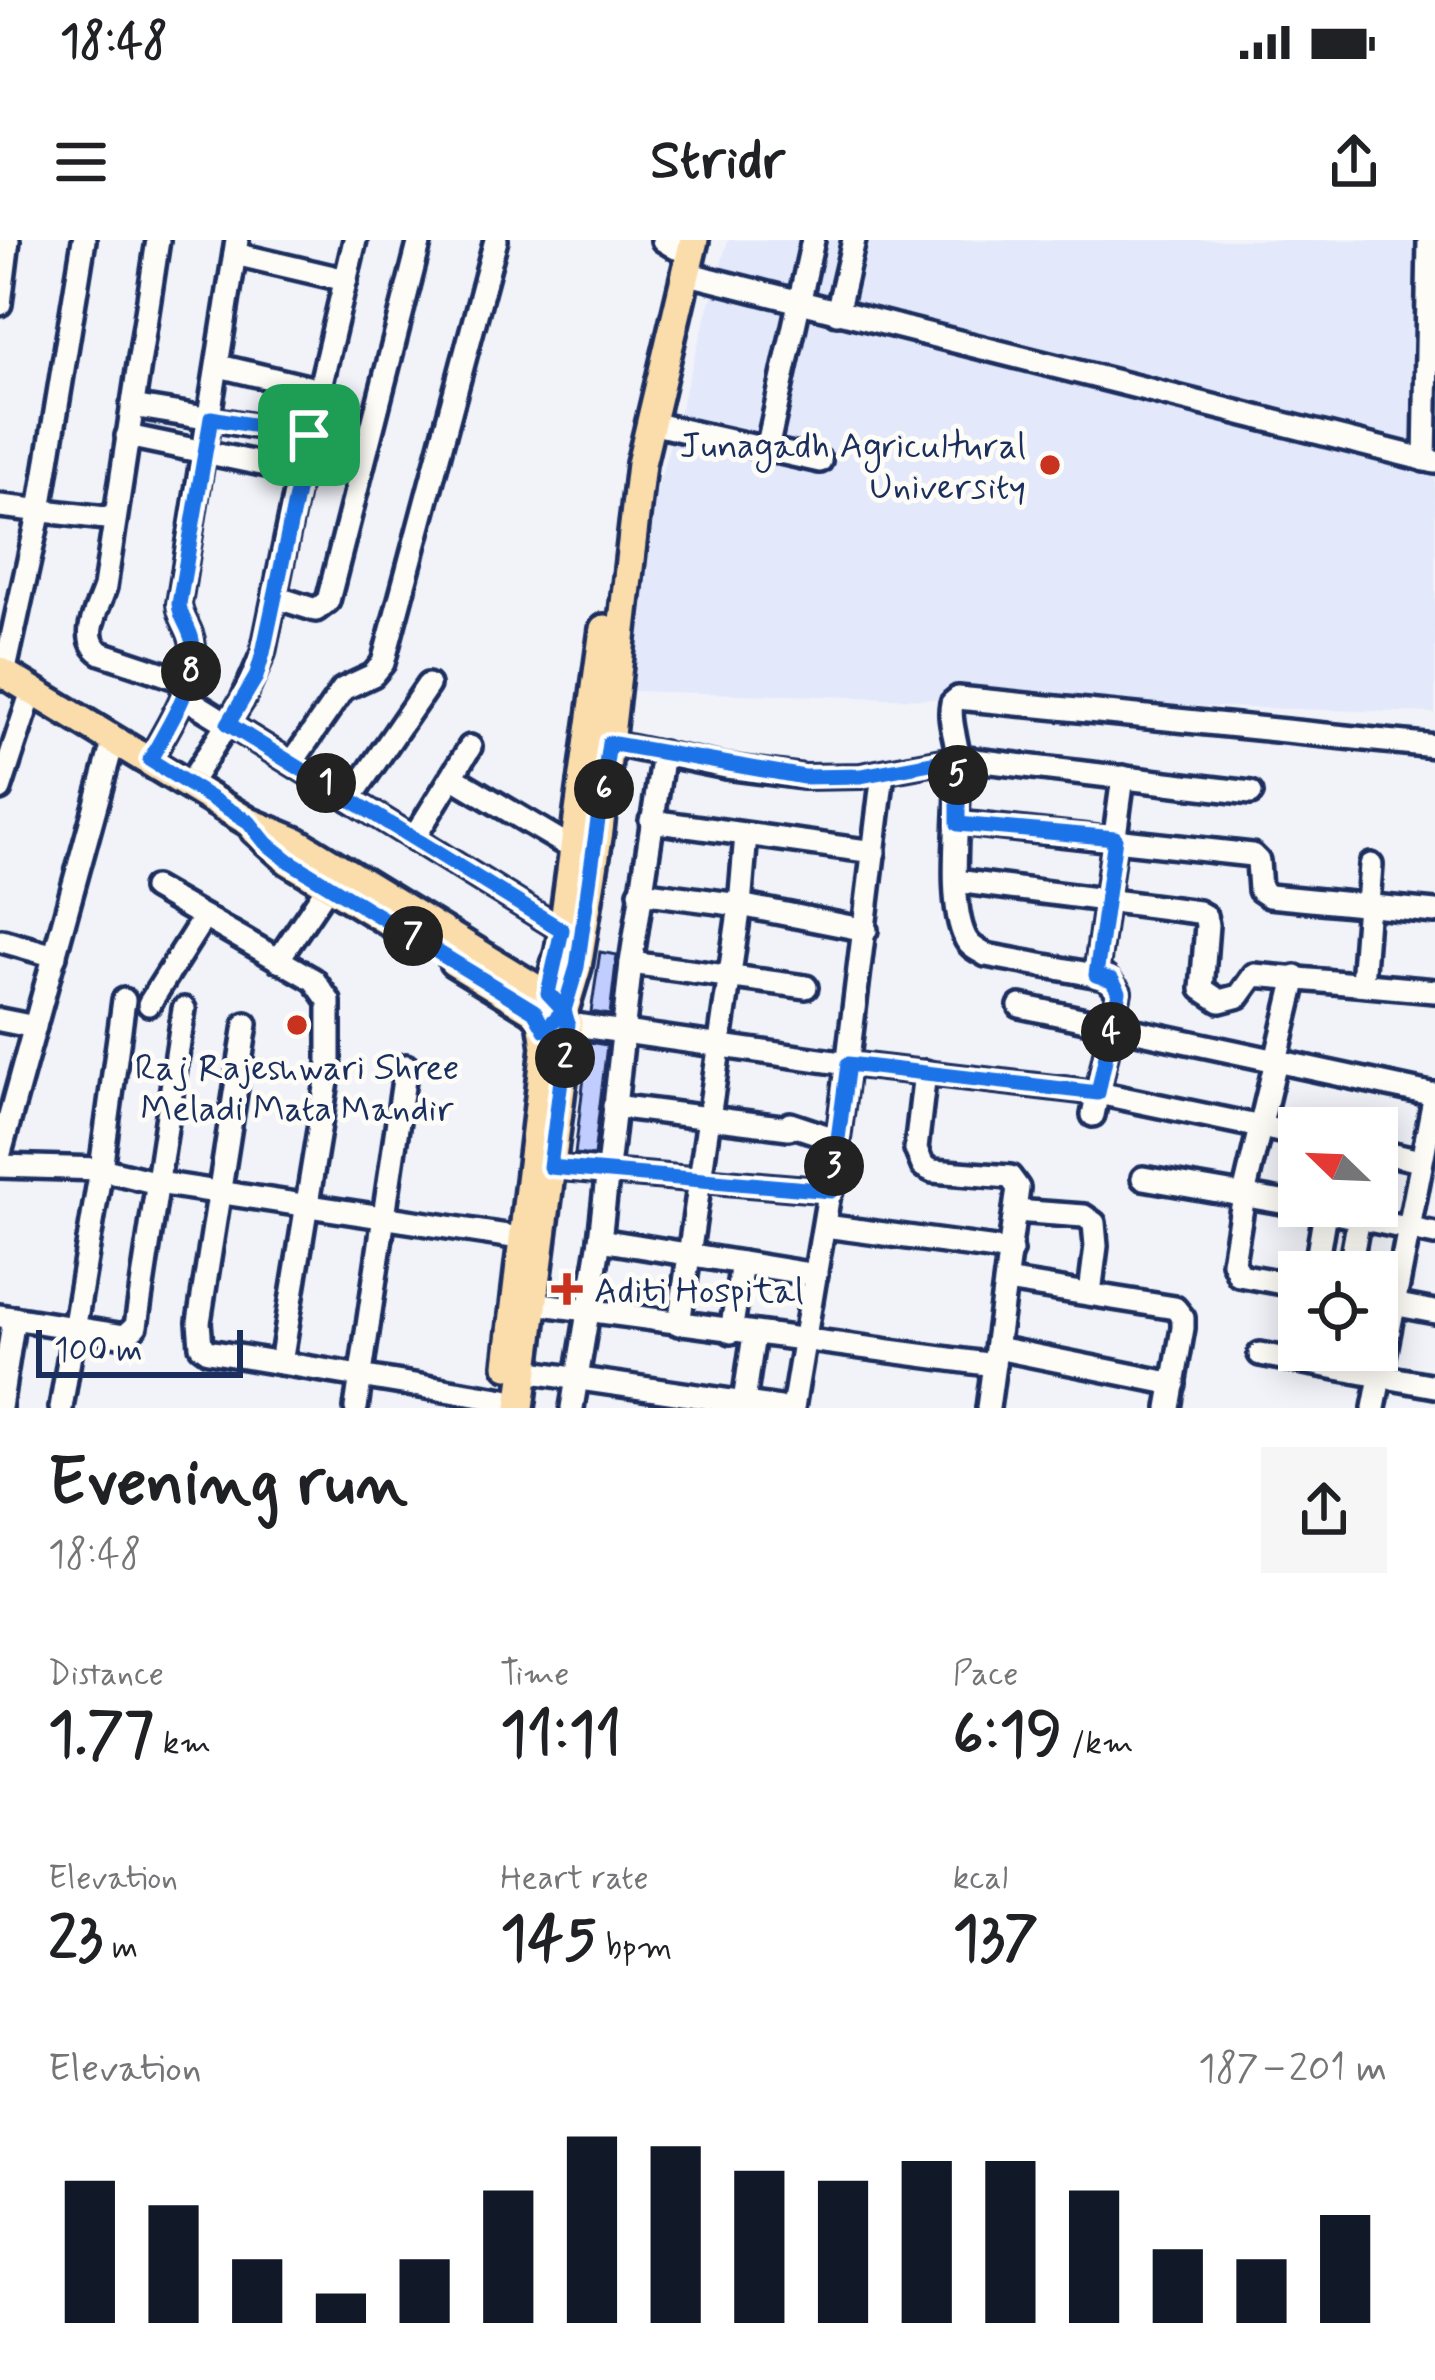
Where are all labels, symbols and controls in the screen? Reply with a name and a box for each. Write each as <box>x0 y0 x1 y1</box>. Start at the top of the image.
text: 18:48 <box>60 13 168 72</box>
text: Stridr <box>650 127 785 198</box>
icon: menu <box>48 129 114 195</box>
icon: share <box>1321 129 1387 195</box>
pin <box>258 384 360 486</box>
icon: arrive <box>276 402 342 468</box>
place label: Junagadh Agricultural University <box>680 424 1026 512</box>
marker: Junagadh Agricultural University <box>1037 452 1063 478</box>
pin: 8 <box>161 641 221 701</box>
text: 8 <box>182 649 200 693</box>
pin: 5 <box>928 745 988 805</box>
pin: 1 <box>296 753 356 813</box>
text: 5 <box>948 753 968 797</box>
pin: 6 <box>574 759 634 819</box>
text: 1 <box>319 761 333 805</box>
text: 6 <box>596 767 612 811</box>
pin: 7 <box>383 906 443 966</box>
text: 7 <box>403 914 423 958</box>
pin: 4 <box>1081 1002 1141 1062</box>
text: 4 <box>1101 1010 1121 1054</box>
marker: Raj Rajeshwari Shree Meladi Mata Mandir <box>284 1012 310 1038</box>
pin: 2 <box>535 1028 595 1088</box>
text: 2 <box>557 1036 573 1080</box>
place label: Raj Rajeshwari Shree Meladi Mata Mandir <box>135 1046 459 1134</box>
north arrow <box>1278 1107 1398 1227</box>
map controls <box>1278 1107 1398 1371</box>
pin: 3 <box>804 1136 864 1196</box>
text: 3 <box>827 1144 841 1188</box>
button: locate <box>1278 1251 1398 1371</box>
place label: Aditi Hospital <box>594 1269 804 1316</box>
marker: Aditi Hospital <box>551 1273 583 1305</box>
scale bar <box>36 1324 243 1377</box>
text: 100 m <box>54 1329 143 1373</box>
text: Evening run <box>48 1442 408 1528</box>
button: share <box>1261 1447 1387 1573</box>
text: 18:48 <box>48 1530 141 1581</box>
text: Distance <box>48 1653 164 1697</box>
text: Time <box>500 1653 569 1697</box>
text: Pace <box>953 1653 1018 1697</box>
text: 1.77 <box>48 1697 154 1776</box>
text: 11:11 <box>500 1697 622 1776</box>
text: 6:19 <box>953 1697 1062 1776</box>
text: km <box>154 1722 211 1766</box>
text: /km <box>1062 1722 1133 1766</box>
text: Elevation <box>48 1857 178 1901</box>
text: Heart rate <box>500 1857 649 1901</box>
text: kcal <box>953 1857 1008 1901</box>
text: 23 <box>48 1901 103 1980</box>
text: 145 <box>500 1901 597 1980</box>
text: 137 <box>953 1901 1038 1980</box>
text: m <box>103 1926 138 1970</box>
text: bpm <box>597 1926 672 1970</box>
text: Elevation <box>48 2044 202 2095</box>
text: 187–201 m <box>1198 2044 1387 2095</box>

